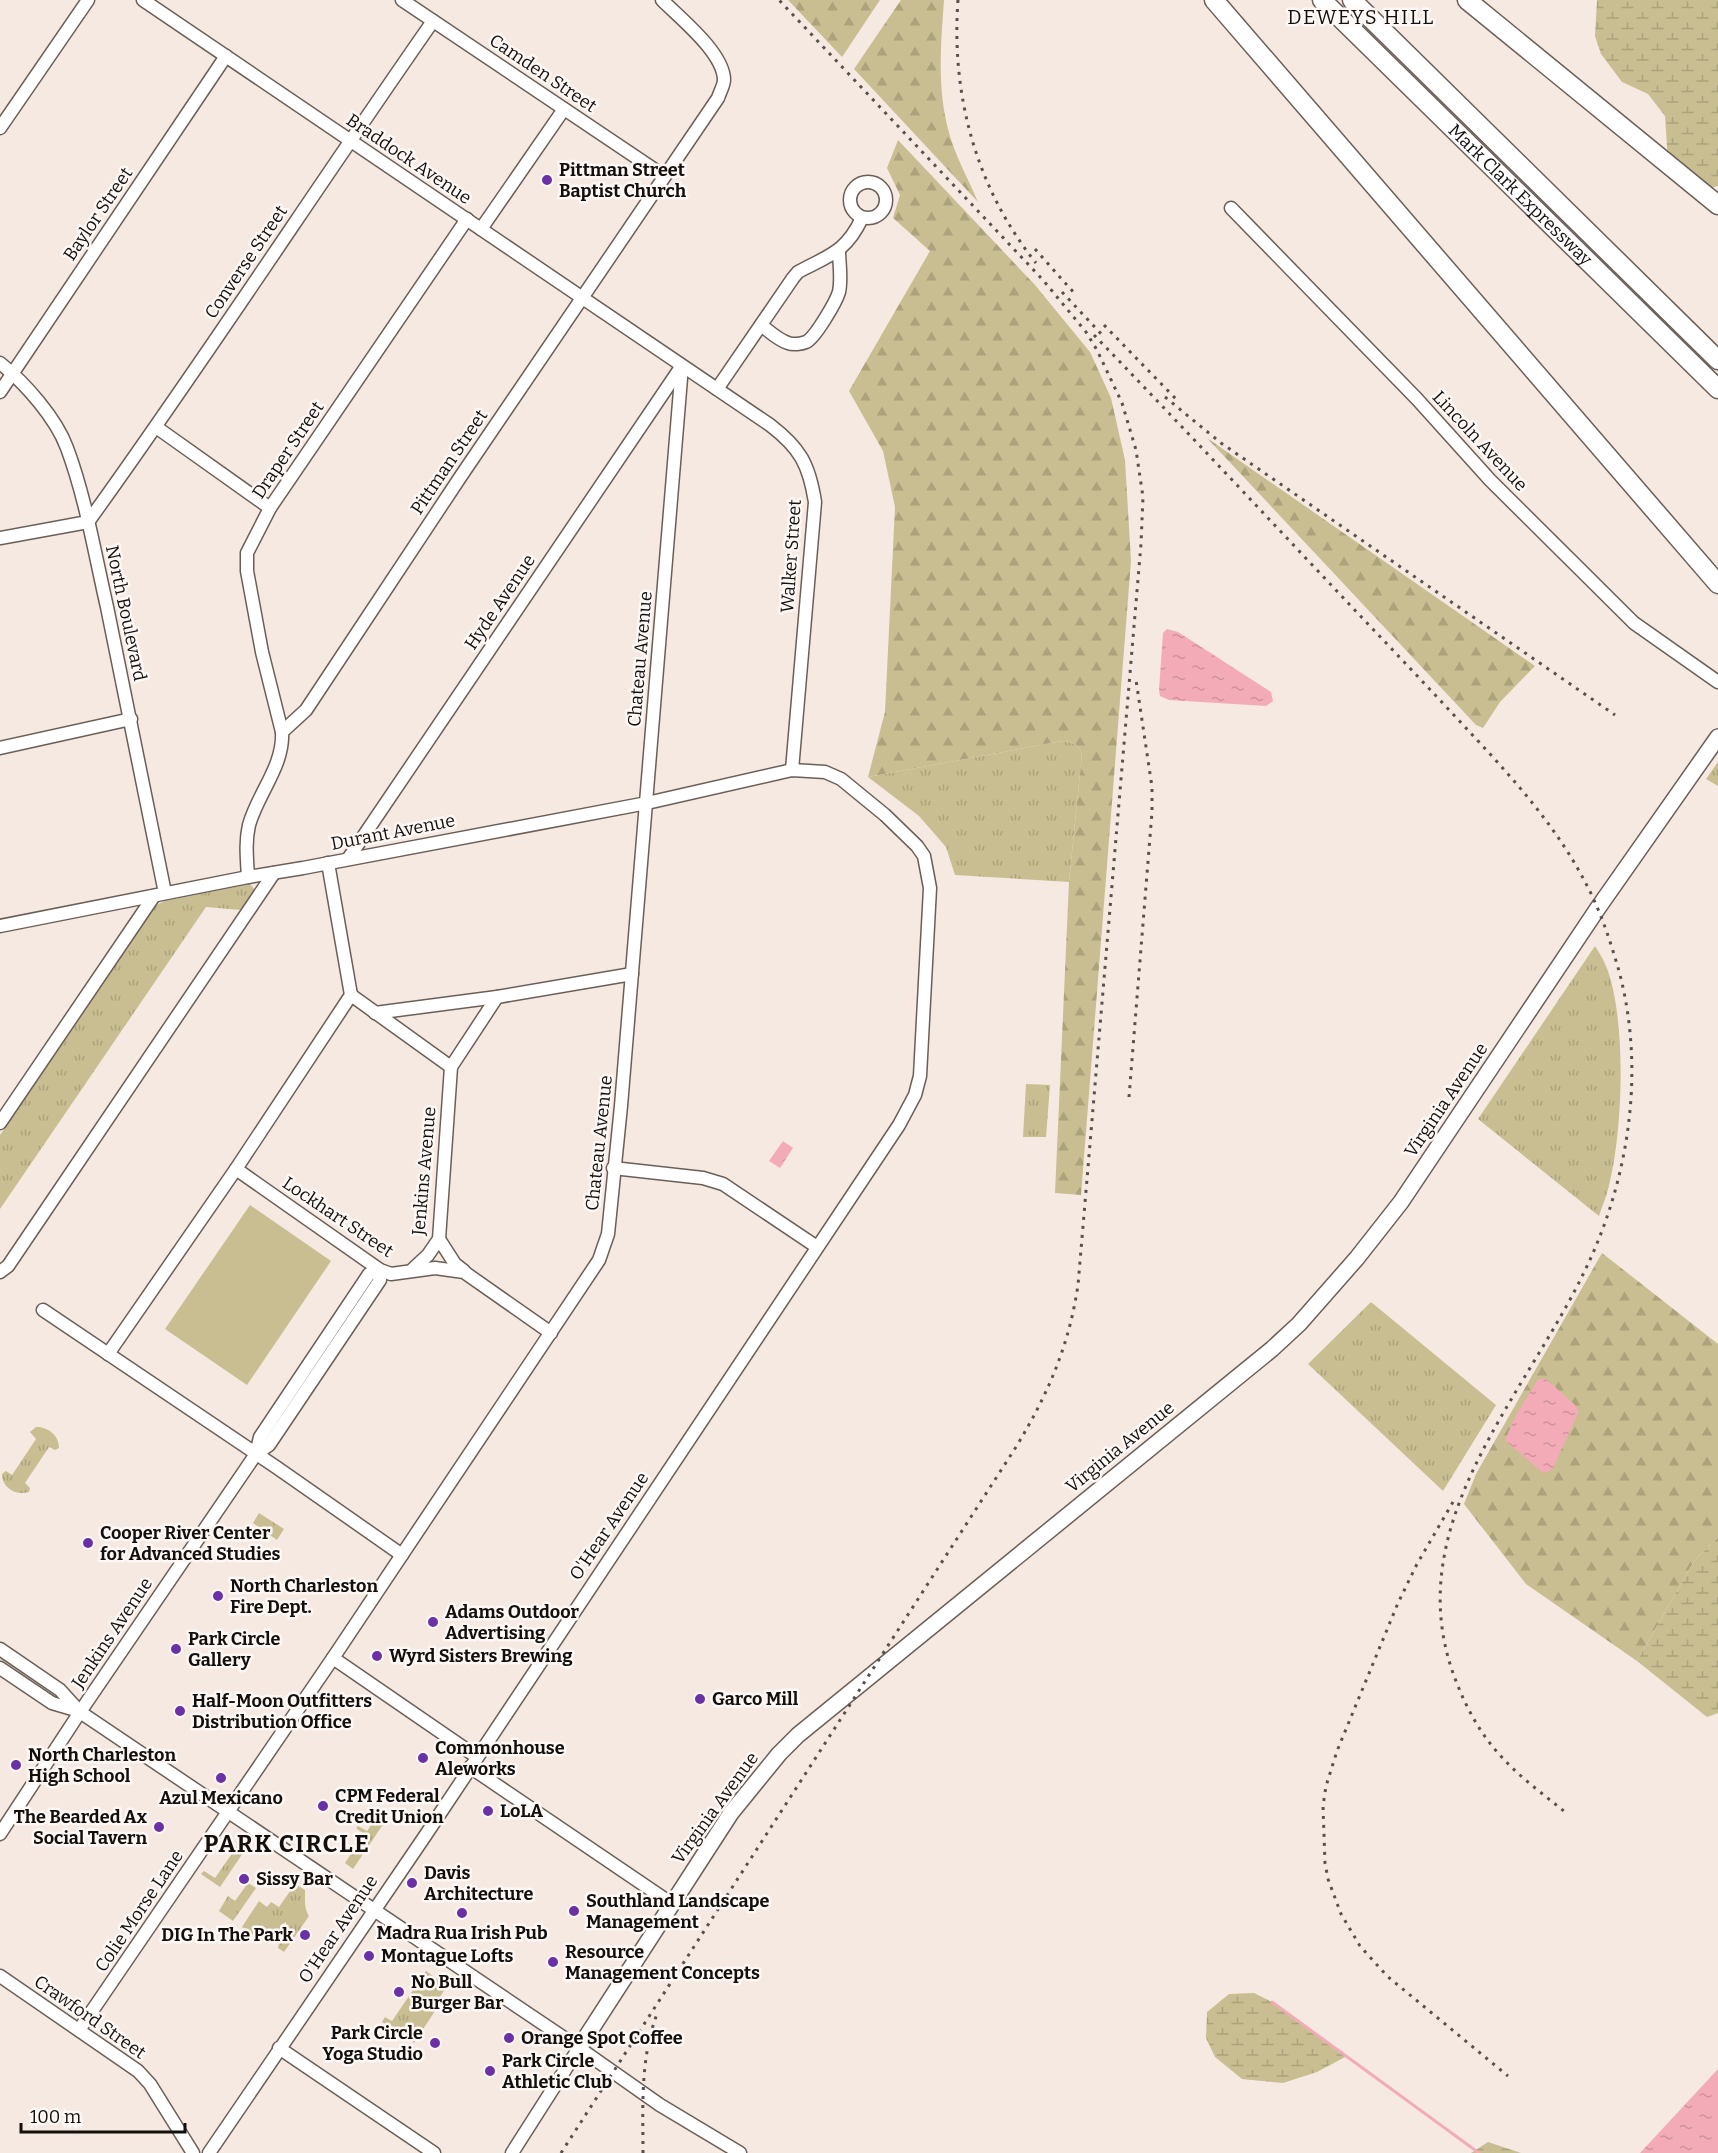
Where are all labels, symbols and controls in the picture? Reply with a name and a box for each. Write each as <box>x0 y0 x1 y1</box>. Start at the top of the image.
district label: DEWEYS HILL <box>1287 5 1435 29</box>
street label: Camden Street <box>485 29 601 117</box>
street label: Braddock Avenue <box>342 109 476 209</box>
street label: Mark Clark Expressway <box>1444 119 1597 271</box>
place label: Pittman Street Baptist Church <box>559 159 687 202</box>
street label: Baylor Street <box>59 163 138 265</box>
marker: Pittman Street Baptist Church <box>540 173 554 187</box>
street label: Converse Street <box>200 201 292 323</box>
street label: Lincoln Avenue <box>1428 386 1532 496</box>
street label: Draper Street <box>247 397 329 503</box>
street label: Pittman Street <box>406 405 492 519</box>
street label: Walker Street <box>776 498 806 614</box>
street label: North Boulevard <box>101 543 151 683</box>
street label: Hyde Avenue <box>460 550 540 654</box>
street label: Chateau Avenue <box>623 590 657 728</box>
street label: Durant Avenue <box>329 809 457 855</box>
street label: Virginia Avenue <box>1400 1039 1492 1161</box>
street label: Chateau Avenue <box>581 1074 617 1212</box>
street label: Jenkins Avenue <box>407 1106 441 1237</box>
street label: Lockhart Street <box>278 1172 398 1262</box>
street label: Virginia Avenue <box>1061 1397 1179 1497</box>
street label: O'Hear Avenue <box>565 1468 653 1584</box>
place label: Cooper River Center for Advanced Studies <box>100 1522 281 1565</box>
marker: Cooper River Center for Advanced Studies <box>81 1536 95 1550</box>
street label: Jenkins Avenue <box>66 1573 157 1693</box>
place label: North Charleston Fire Dept. <box>230 1575 378 1618</box>
marker: North Charleston Fire Dept. <box>211 1589 225 1603</box>
place label: Adams Outdoor Advertising <box>445 1601 580 1644</box>
marker: Adams Outdoor Advertising <box>426 1615 440 1629</box>
place label: Park Circle Gallery <box>188 1628 280 1671</box>
marker: Park Circle Gallery <box>169 1642 183 1656</box>
place label: Wyrd Sisters Brewing <box>389 1645 573 1667</box>
marker: Wyrd Sisters Brewing <box>370 1649 384 1663</box>
place label: Garco Mill <box>712 1688 799 1710</box>
place label: Half-Moon Outfitters Distribution Office <box>192 1690 372 1733</box>
marker: Garco Mill <box>693 1692 707 1706</box>
marker: Half-Moon Outfitters Distribution Office <box>173 1704 187 1718</box>
place label: Commonhouse Aleworks <box>435 1737 565 1780</box>
place label: North Charleston High School <box>28 1744 176 1787</box>
street label: Virginia Avenue <box>667 1748 763 1868</box>
marker: Commonhouse Aleworks <box>416 1751 430 1765</box>
marker: North Charleston High School <box>9 1758 23 1772</box>
marker: Azul Mexicano <box>214 1771 228 1785</box>
place label: CPM Federal Credit Union <box>335 1785 444 1828</box>
place label: Azul Mexicano <box>159 1787 283 1809</box>
marker: CPM Federal Credit Union <box>316 1799 330 1813</box>
place label: LoLA <box>500 1800 543 1822</box>
marker: LoLA <box>481 1804 495 1818</box>
place label: The Bearded Ax Social Tavern <box>14 1806 148 1849</box>
marker: The Bearded Ax Social Tavern <box>152 1820 166 1834</box>
district label: PARK CIRCLE <box>204 1830 370 1858</box>
street label: Colie Morse Lane <box>90 1846 188 1976</box>
place label: Davis Architecture <box>424 1862 534 1905</box>
place label: Sissy Bar <box>256 1868 333 1890</box>
street label: O'Hear Avenue <box>294 1871 382 1987</box>
marker: Sissy Bar <box>237 1872 251 1886</box>
marker: Davis Architecture <box>405 1876 419 1890</box>
place label: Southland Landscape Management <box>586 1890 770 1933</box>
marker: Southland Landscape Management <box>567 1904 581 1918</box>
marker: Madra Rua Irish Pub <box>455 1906 469 1920</box>
place label: Madra Rua Irish Pub <box>376 1922 548 1944</box>
place label: DIG In The Park <box>161 1924 293 1946</box>
marker: DIG In The Park <box>298 1928 312 1942</box>
place label: Resource Management Concepts <box>565 1941 760 1984</box>
place label: Montague Lofts <box>381 1945 514 1967</box>
marker: Montague Lofts <box>362 1949 376 1963</box>
marker: Resource Management Concepts <box>546 1955 560 1969</box>
street label: Crawford Street <box>30 1970 150 2064</box>
place label: No Bull Burger Bar <box>411 1971 504 2014</box>
marker: No Bull Burger Bar <box>392 1985 406 1999</box>
place label: Park Circle Yoga Studio <box>322 2022 423 2065</box>
place label: Orange Spot Coffee <box>521 2027 683 2049</box>
marker: Orange Spot Coffee <box>502 2031 516 2045</box>
marker: Park Circle Yoga Studio <box>428 2036 442 2050</box>
place label: Park Circle Athletic Club <box>502 2050 613 2093</box>
marker: Park Circle Athletic Club <box>483 2064 497 2078</box>
scale bar <box>21 2096 184 2134</box>
text: 100 m <box>30 2106 81 2128</box>

